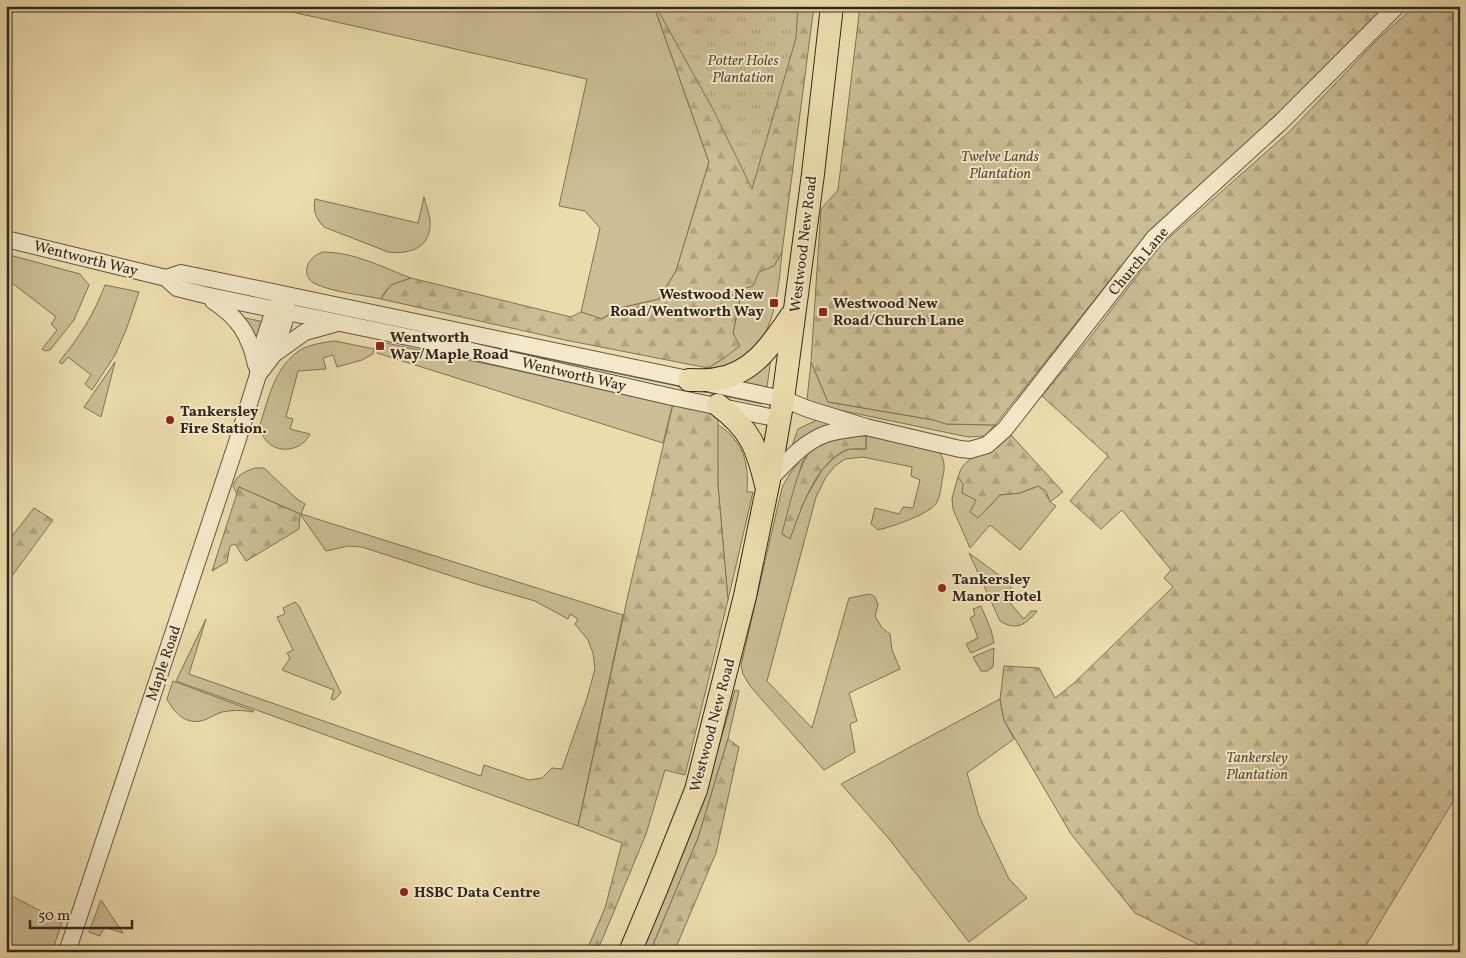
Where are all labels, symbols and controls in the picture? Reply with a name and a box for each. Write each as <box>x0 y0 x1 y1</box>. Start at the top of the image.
park label: Potter Holes Plantation <box>707 51 779 89</box>
park label: Twelve Lands Plantation <box>961 147 1039 185</box>
street label: Westwood New Road <box>786 175 823 314</box>
street label: Church Lane <box>1104 223 1174 301</box>
street label: Wentworth Way <box>31 236 140 283</box>
place label: Westwood New Road/Wentworth Way <box>610 285 765 323</box>
place label: Westwood New Road/Church Lane <box>833 294 965 332</box>
marker: Westwood New Road/Wentworth Way <box>768 297 780 309</box>
marker: Westwood New Road/Church Lane <box>817 306 829 318</box>
place label: Wentworth Way/Maple Road <box>390 328 509 366</box>
marker: Wentworth Way/Maple Road <box>374 340 386 352</box>
street label: Wentworth Way <box>519 353 628 398</box>
place label: Tankersley Fire Station. <box>180 402 267 440</box>
marker: Tankersley Fire Station. <box>164 414 176 426</box>
place label: Tankersley Manor Hotel <box>952 570 1042 608</box>
marker: Tankersley Manor Hotel <box>936 582 948 594</box>
street label: Maple Road <box>142 623 187 704</box>
street label: Westwood New Road <box>685 656 741 795</box>
park label: Tankersley Plantation <box>1226 748 1288 786</box>
place label: HSBC Data Centre <box>414 883 540 904</box>
marker: HSBC Data Centre <box>398 886 410 898</box>
scale bar <box>30 898 132 930</box>
text: 50 m <box>38 906 70 927</box>

